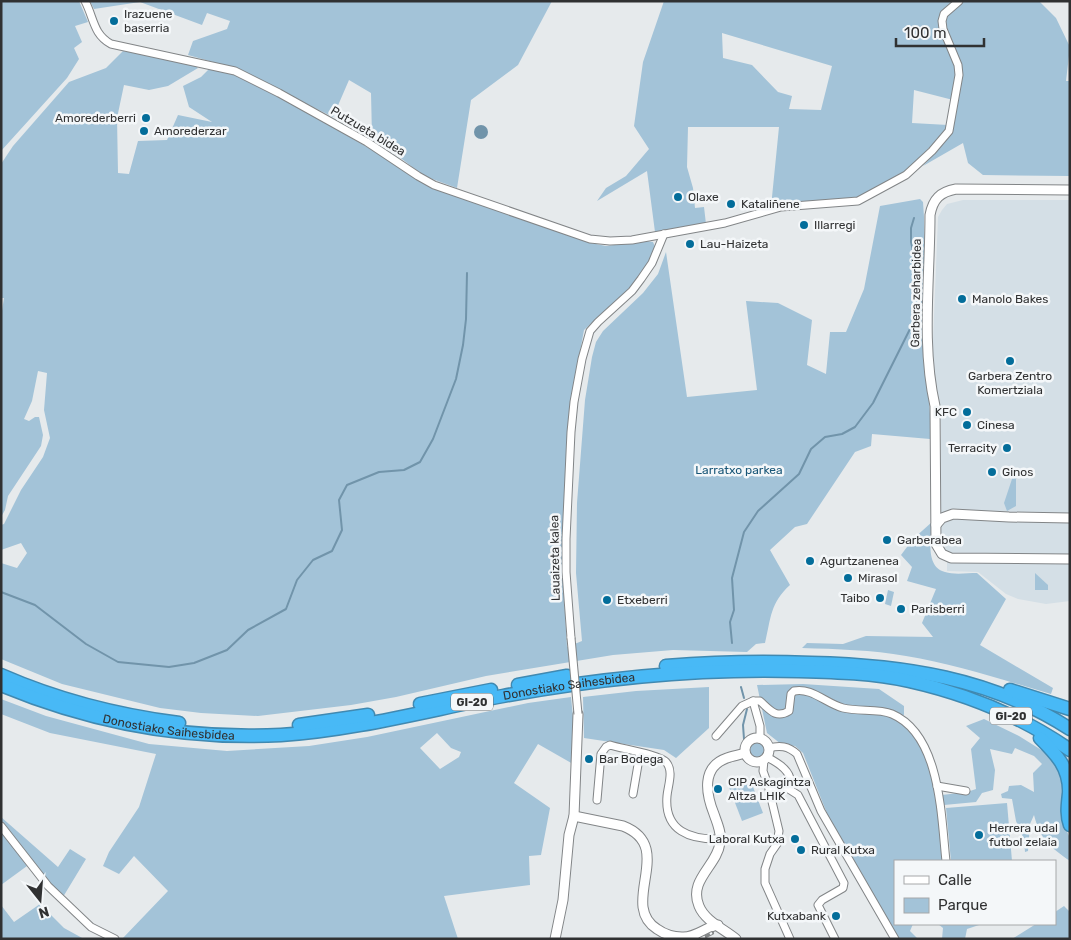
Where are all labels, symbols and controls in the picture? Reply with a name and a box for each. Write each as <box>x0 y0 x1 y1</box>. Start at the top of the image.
place label: Irazuene baserria <box>124 7 173 35</box>
marker: Irazuene baserria <box>108 15 120 27</box>
scale bar <box>896 15 984 47</box>
text: 100 m <box>904 24 946 42</box>
street label: Putzueta bidea <box>328 103 408 159</box>
place label: Amorederberri <box>55 111 136 125</box>
marker: Amorederberri <box>140 112 152 124</box>
place label: Amorederzar <box>154 124 227 138</box>
marker: Amorederzar <box>138 125 150 137</box>
place label: Olaxe <box>688 190 719 204</box>
marker: Olaxe <box>672 191 684 203</box>
place label: Kataliñene <box>741 197 800 211</box>
marker: Kataliñene <box>725 198 737 210</box>
place label: Illarregi <box>814 218 856 232</box>
marker: Illarregi <box>798 219 810 231</box>
place label: Lau-Haizeta <box>700 237 768 251</box>
marker: Lau-Haizeta <box>684 238 696 250</box>
street label: Garbera zeharbidea <box>908 238 924 348</box>
place label: Manolo Bakes <box>972 292 1048 306</box>
marker: Manolo Bakes <box>956 293 968 305</box>
marker: Garbera Zentro Komertziala <box>1004 355 1016 367</box>
place label: Garbera Zentro Komertziala <box>968 369 1052 397</box>
place label: KFC <box>935 405 957 419</box>
marker: KFC <box>961 406 973 418</box>
place label: Cinesa <box>977 418 1015 432</box>
marker: Cinesa <box>961 419 973 431</box>
place label: Terracity <box>948 441 997 455</box>
marker: Terracity <box>1001 442 1013 454</box>
park label: Larratxo parkea <box>695 463 783 477</box>
place label: Ginos <box>1002 465 1033 479</box>
marker: Ginos <box>986 466 998 478</box>
street label: Lauaizeta kalea <box>547 515 563 601</box>
place label: Garberabea <box>897 533 962 547</box>
marker: Garberabea <box>881 534 893 546</box>
place label: Agurtzanenea <box>820 554 899 568</box>
marker: Agurtzanenea <box>804 555 816 567</box>
place label: Mirasol <box>858 571 898 585</box>
marker: Mirasol <box>842 572 854 584</box>
place label: Taibo <box>841 591 870 605</box>
marker: Taibo <box>874 592 886 604</box>
place label: Etxeberri <box>617 593 668 607</box>
marker: Etxeberri <box>601 594 613 606</box>
place label: Parisberri <box>911 602 965 616</box>
marker: Parisberri <box>895 603 907 615</box>
street label: Donostiako Saihesbidea <box>502 670 636 703</box>
road number: GI-20 <box>451 694 493 710</box>
road number: GI-20 <box>990 708 1032 724</box>
street label: Donostiako Saihesbidea <box>101 712 235 743</box>
place label: Bar Bodega <box>599 752 663 766</box>
marker: Bar Bodega <box>583 753 595 765</box>
place label: CIP Askagintza Altza LHIK <box>728 775 811 803</box>
marker: CIP Askagintza Altza LHIK <box>712 783 724 795</box>
place label: Herrera udal futbol zelaia <box>989 821 1058 849</box>
marker: Herrera udal futbol zelaia <box>973 829 985 841</box>
place label: Laboral Kutxa <box>709 832 785 846</box>
marker: Laboral Kutxa <box>789 833 801 845</box>
place label: Rural Kutxa <box>811 843 875 857</box>
marker: Rural Kutxa <box>795 844 807 856</box>
legend <box>894 860 1056 925</box>
text: Calle <box>938 871 972 889</box>
north arrow <box>15 875 65 925</box>
text: Parque <box>938 896 988 914</box>
text: N <box>36 902 51 922</box>
place label: Kutxabank <box>767 909 827 923</box>
marker: Kutxabank <box>830 910 842 922</box>

